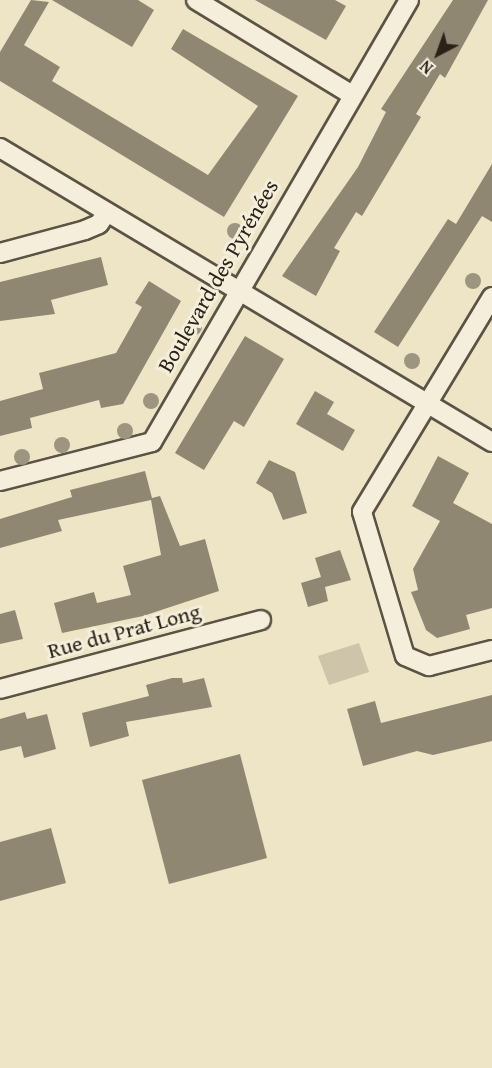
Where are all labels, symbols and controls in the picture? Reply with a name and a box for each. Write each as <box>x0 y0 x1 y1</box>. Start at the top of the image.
north arrow <box>408 24 468 84</box>
text: N <box>414 55 438 80</box>
street label: Boulevard des Pyrénées <box>152 175 284 377</box>
street label: Rue du Prat Long <box>45 598 203 664</box>

